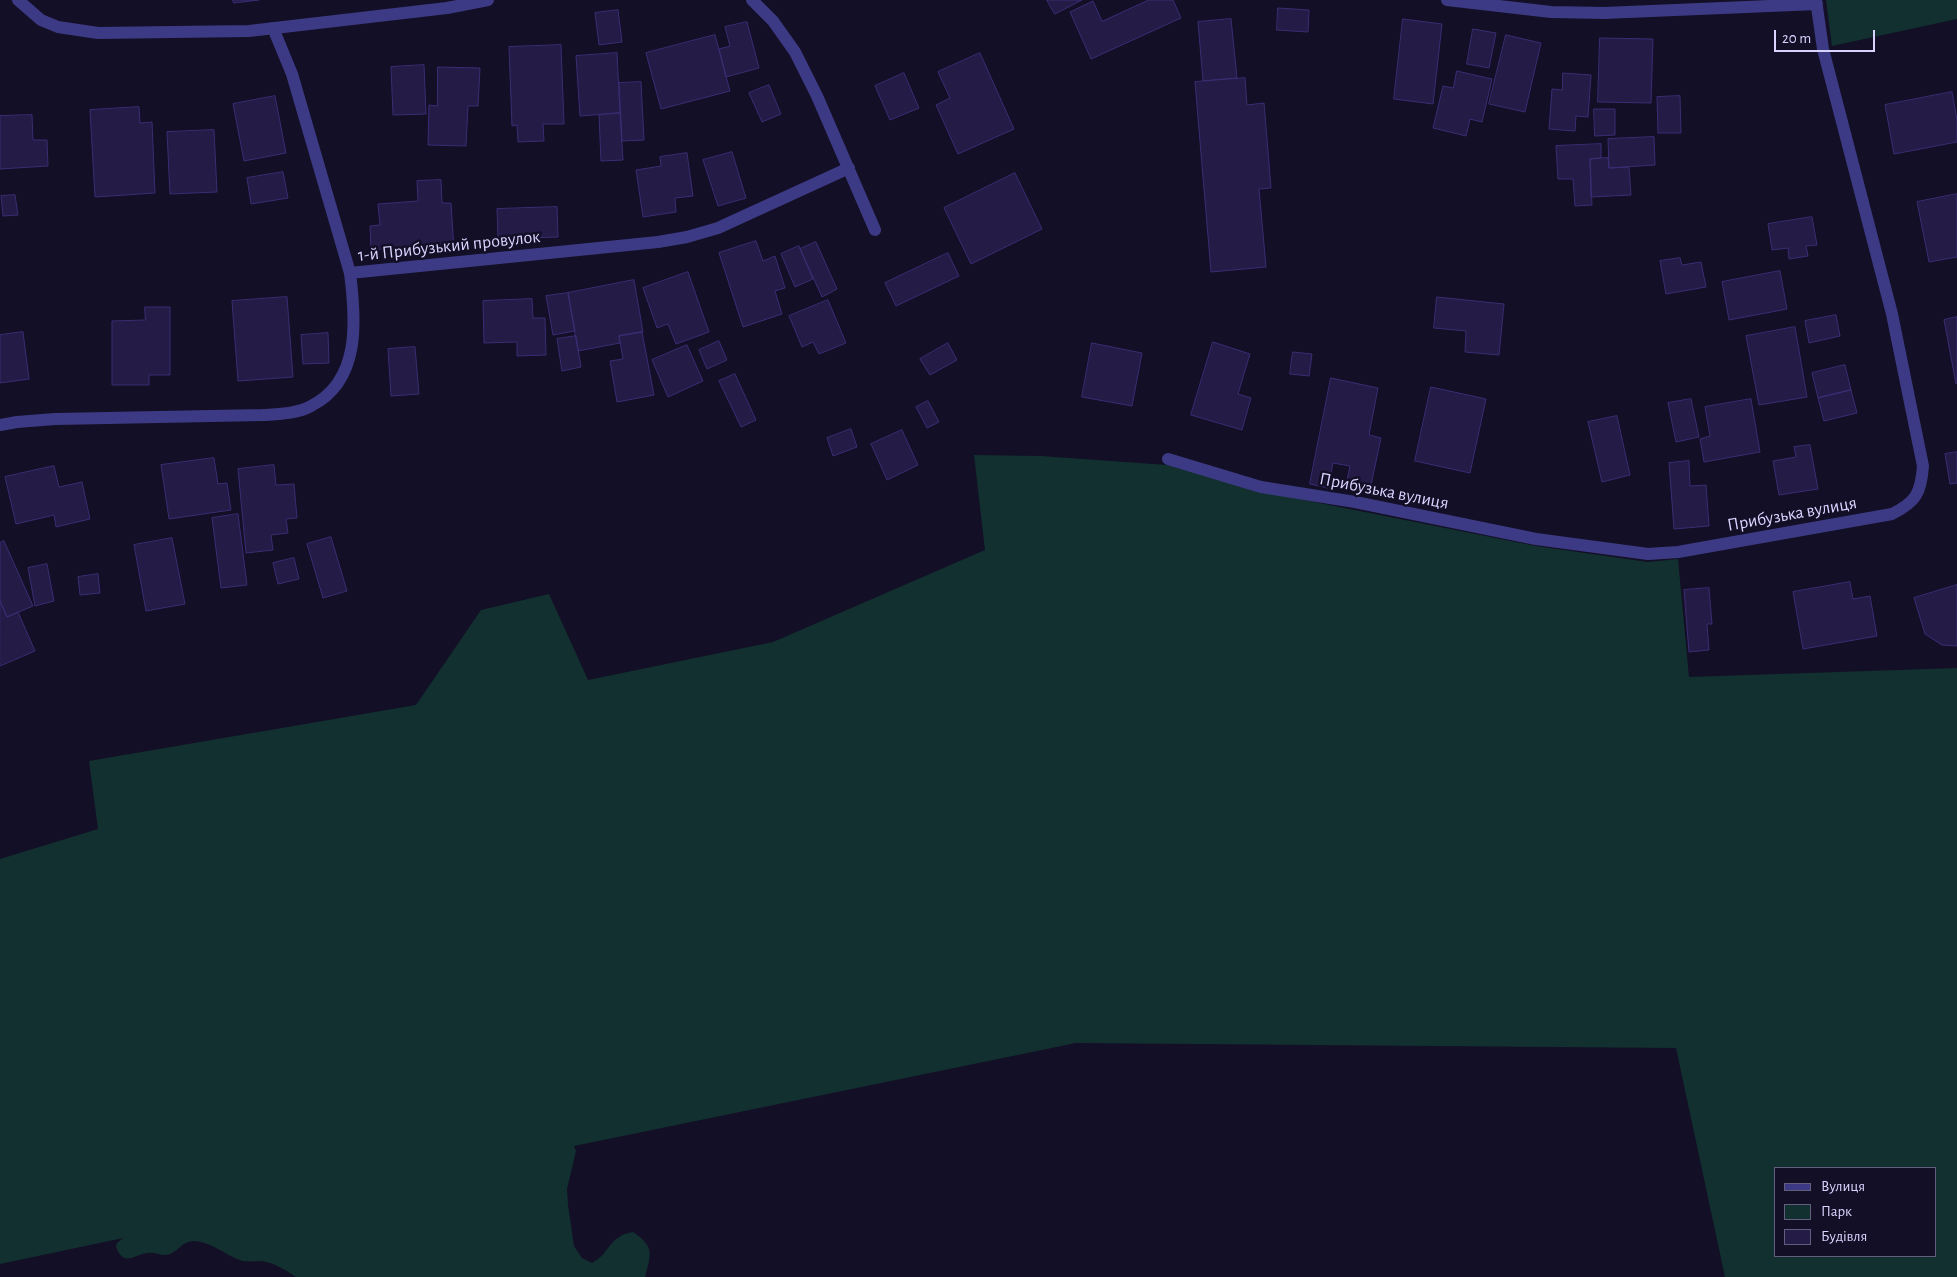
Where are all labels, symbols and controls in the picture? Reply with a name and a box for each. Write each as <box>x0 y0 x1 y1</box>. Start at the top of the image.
scale bar <box>1777 20 1878 52</box>
text: 20 m <box>1782 31 1811 46</box>
street label: 1-й Прибузький провулок <box>357 226 541 266</box>
street label: Прибузька вулиця <box>1317 468 1451 514</box>
street label: Прибузька вулиця <box>1725 492 1859 536</box>
legend <box>1774 1167 1937 1257</box>
text: Вулиця <box>1821 1179 1865 1194</box>
text: Парк <box>1821 1204 1852 1219</box>
text: Будівля <box>1821 1229 1867 1244</box>

